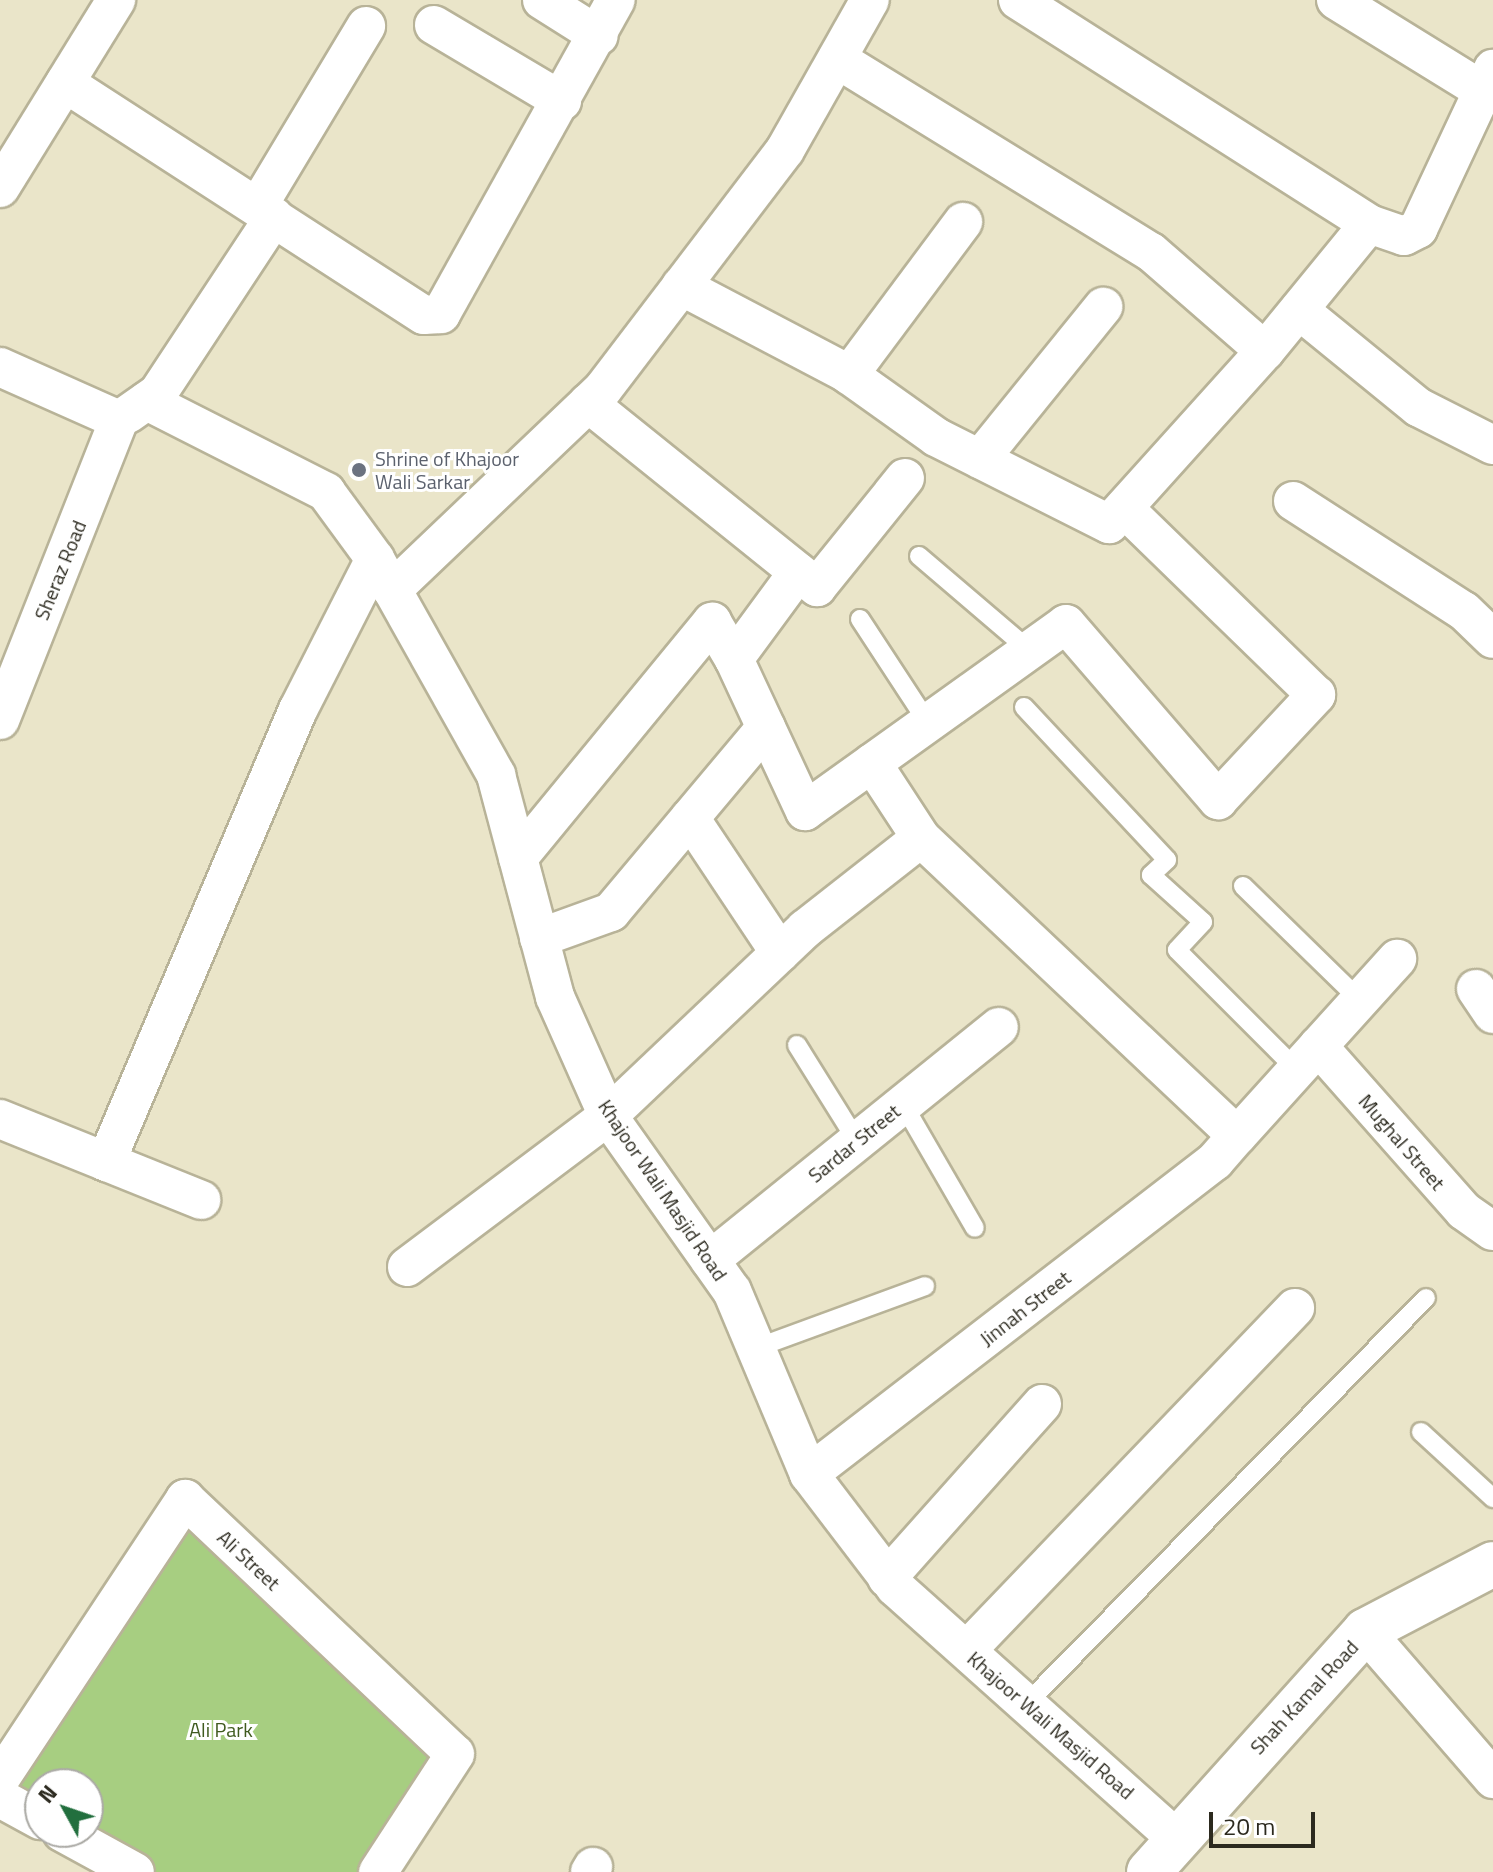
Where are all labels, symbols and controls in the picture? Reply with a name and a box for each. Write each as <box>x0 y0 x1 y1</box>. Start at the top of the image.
place label: Shrine of Khajoor Wali Sarkar <box>375 446 519 493</box>
marker: Shrine of Khajoor Wali Sarkar <box>350 461 368 479</box>
street label: Sheraz Road <box>29 517 91 623</box>
street label: Mughal Street <box>1354 1089 1450 1195</box>
street label: Khajoor Wali Masjid Road <box>594 1095 732 1285</box>
street label: Sardar Street <box>803 1099 905 1187</box>
street label: Jinnah Street <box>975 1265 1075 1351</box>
street label: Ali Street <box>213 1525 285 1595</box>
street label: Shah Kamal Road <box>1245 1635 1363 1759</box>
street label: Khajoor Wali Masjid Road <box>963 1646 1139 1804</box>
park label: Ali Park <box>189 1717 253 1741</box>
north arrow <box>24 1768 104 1848</box>
text: N <box>29 1777 65 1811</box>
scale bar <box>1213 1796 1319 1846</box>
text: 20 m <box>1223 1808 1275 1844</box>

